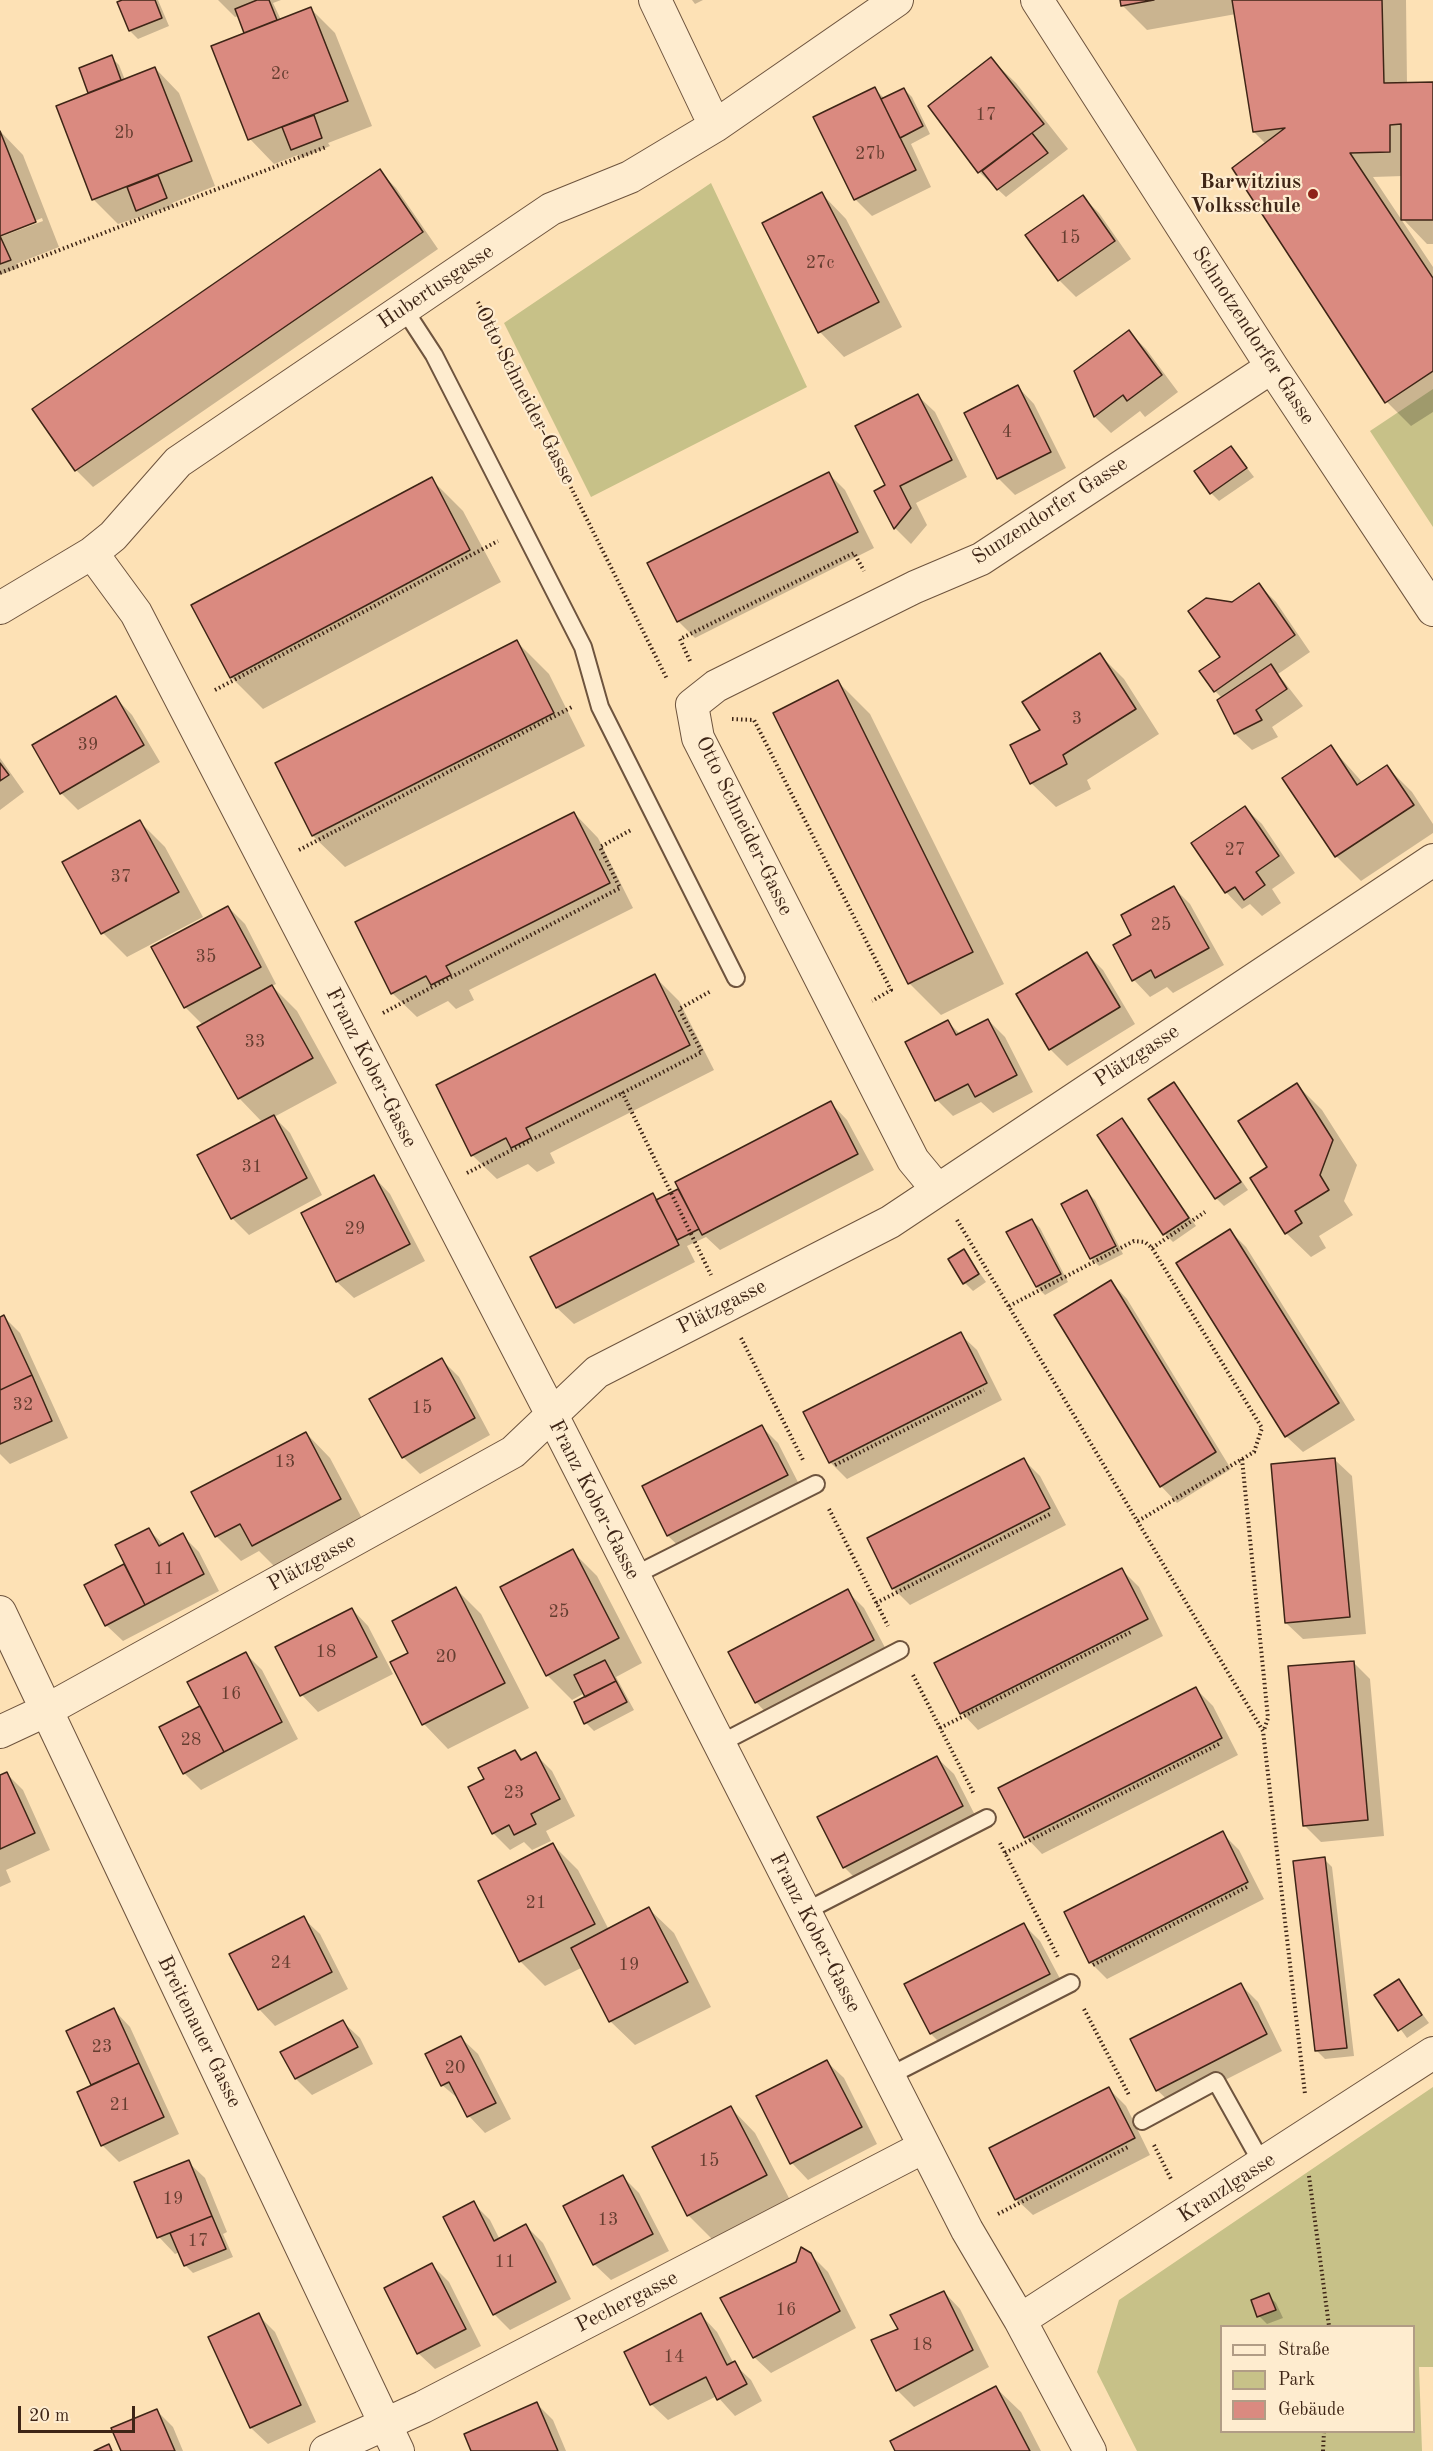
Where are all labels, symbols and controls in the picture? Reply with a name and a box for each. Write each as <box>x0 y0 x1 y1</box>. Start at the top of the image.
house number: 2c <box>271 63 289 85</box>
house number: 17 <box>976 104 996 126</box>
house number: 2b <box>114 122 134 144</box>
house number: 27b <box>855 143 885 165</box>
place label: Barwitzius Volksschule <box>1190 169 1301 219</box>
marker: Barwitzius Volksschule <box>1306 187 1320 201</box>
house number: 15 <box>1060 227 1080 249</box>
street label: Hubertusgasse <box>373 239 499 335</box>
street label: Schnotzendorfer Gasse <box>1186 242 1320 430</box>
house number: 27c <box>806 252 834 274</box>
street label: Otto Schneider-Gasse <box>469 303 581 489</box>
house number: 4 <box>1002 421 1012 443</box>
street label: Sunzendorfer Gasse <box>968 451 1132 571</box>
house number: 3 <box>1072 708 1082 730</box>
street label: Otto Schneider-Gasse <box>690 732 798 920</box>
house number: 39 <box>78 734 98 756</box>
house number: 27 <box>1225 839 1245 861</box>
house number: 37 <box>111 866 131 888</box>
house number: 25 <box>1151 914 1171 936</box>
house number: 35 <box>196 946 216 968</box>
street label: Franz Kober-Gasse <box>320 984 422 1152</box>
street label: Plätzgasse <box>1090 1019 1184 1093</box>
house number: 33 <box>245 1031 265 1053</box>
house number: 31 <box>242 1156 262 1178</box>
house number: 29 <box>345 1218 365 1240</box>
street label: Plätzgasse <box>673 1274 771 1340</box>
house number: 32 <box>13 1394 33 1416</box>
house number: 15 <box>412 1397 432 1419</box>
street label: Franz Kober-Gasse <box>543 1416 645 1584</box>
house number: 13 <box>275 1451 295 1473</box>
street label: Plätzgasse <box>264 1529 360 1597</box>
house number: 11 <box>154 1558 174 1580</box>
house number: 25 <box>549 1601 569 1623</box>
house number: 18 <box>316 1641 336 1663</box>
house number: 20 <box>436 1646 456 1668</box>
house number: 16 <box>221 1683 241 1705</box>
house number: 28 <box>181 1729 201 1751</box>
house number: 23 <box>504 1782 524 1804</box>
street label: Franz Kober-Gasse <box>764 1849 866 2017</box>
house number: 21 <box>526 1892 546 1914</box>
street label: Breitenauer Gasse <box>151 1952 247 2112</box>
house number: 24 <box>271 1952 291 1974</box>
house number: 19 <box>619 1954 639 1976</box>
house number: 23 <box>92 2036 112 2058</box>
house number: 20 <box>445 2057 465 2079</box>
house number: 21 <box>110 2094 130 2116</box>
street label: Kranzlgasse <box>1174 2147 1280 2229</box>
house number: 15 <box>699 2150 719 2172</box>
house number: 19 <box>163 2188 183 2210</box>
house number: 13 <box>598 2209 618 2231</box>
house number: 17 <box>188 2230 208 2252</box>
house number: 11 <box>495 2251 515 2273</box>
street label: Pechergasse <box>572 2266 682 2338</box>
house number: 16 <box>776 2299 796 2321</box>
legend <box>1220 2325 1415 2433</box>
house number: 18 <box>912 2334 932 2356</box>
text: Straße <box>1278 2341 1329 2359</box>
house number: 14 <box>664 2346 684 2368</box>
text: Park <box>1278 2371 1315 2389</box>
scale bar <box>21 2394 138 2432</box>
text: Gebäude <box>1278 2401 1345 2419</box>
text: 20 m <box>29 2407 69 2425</box>

